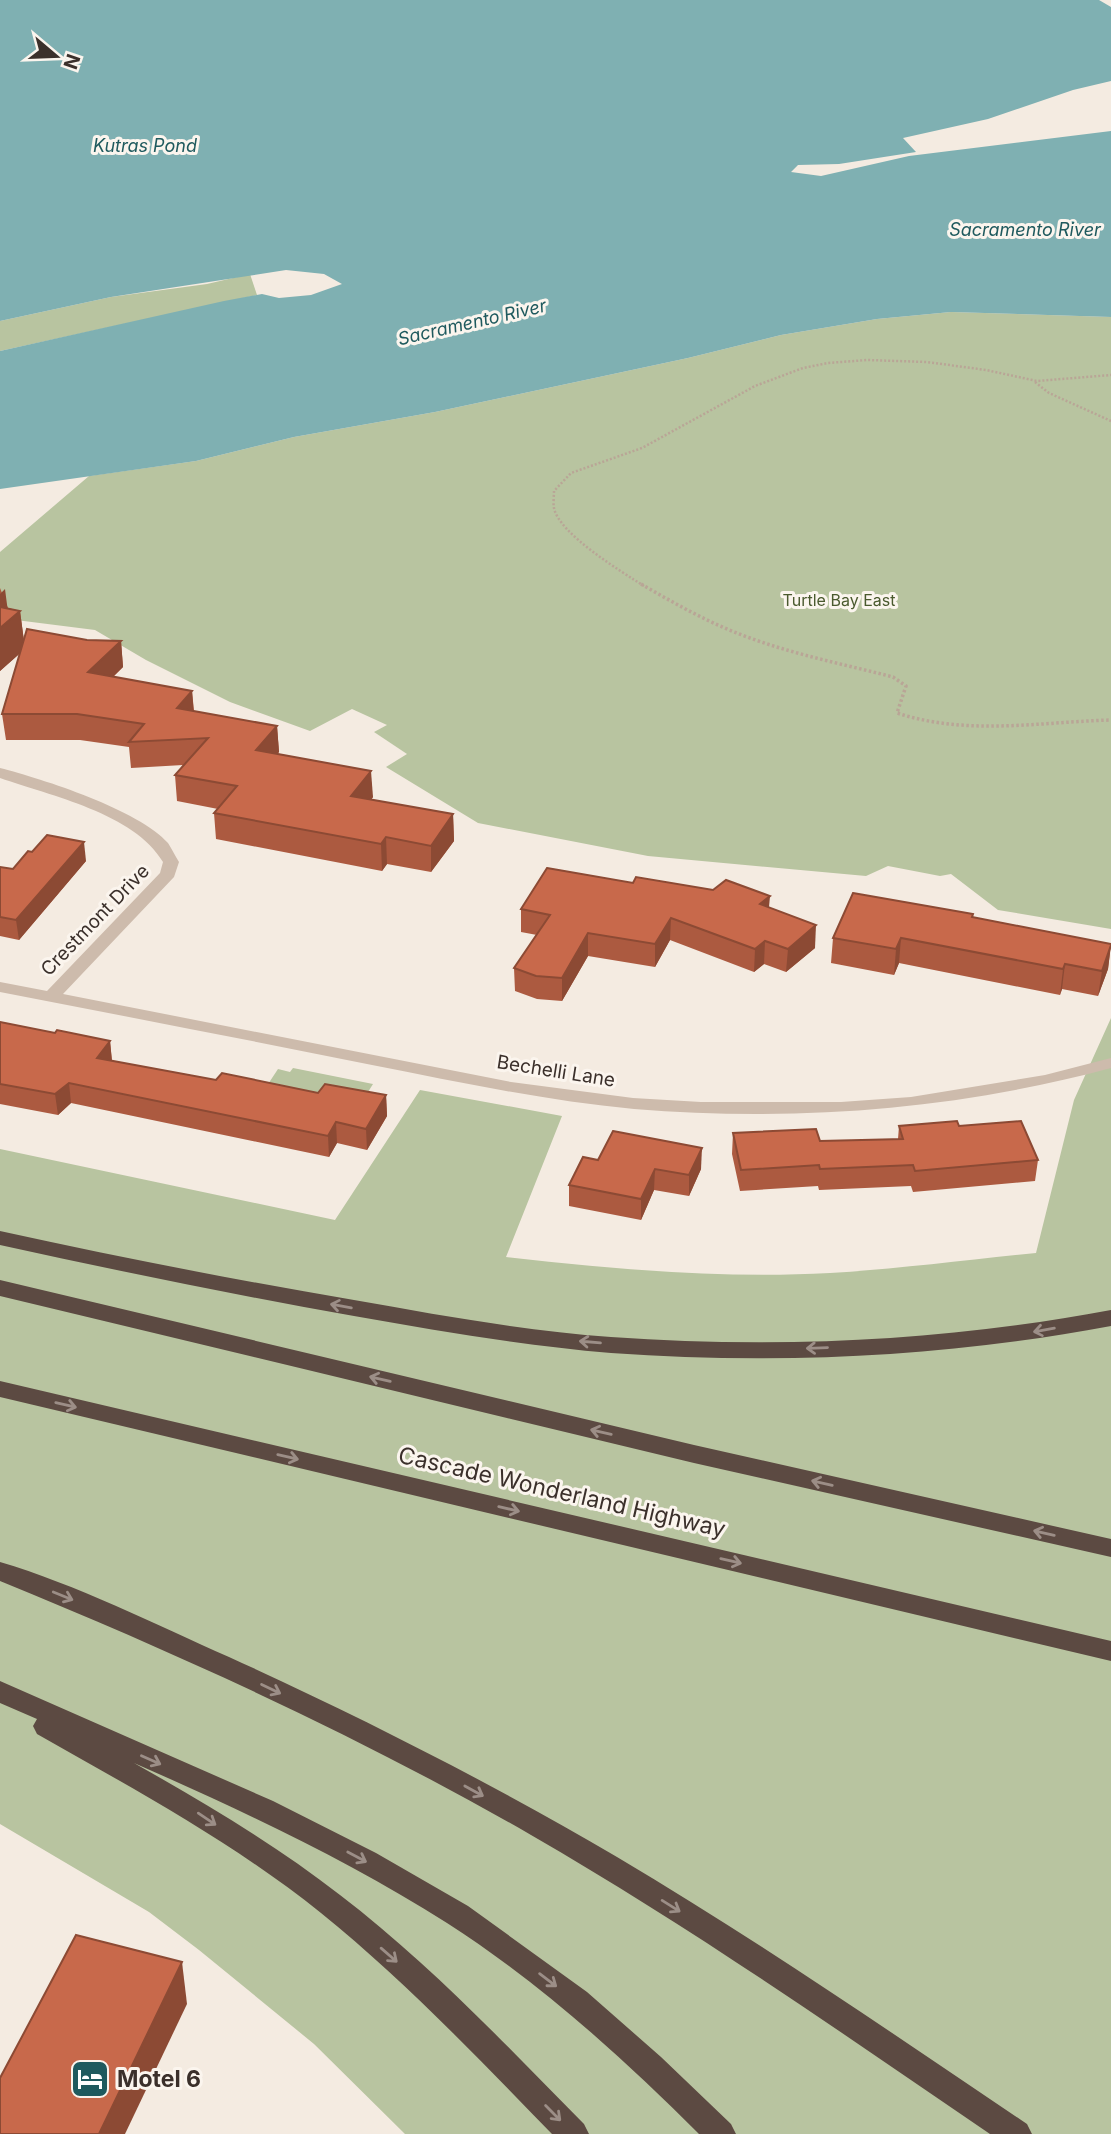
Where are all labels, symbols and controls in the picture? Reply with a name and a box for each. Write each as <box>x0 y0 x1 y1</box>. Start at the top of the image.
north arrow <box>21 21 91 91</box>
text: N <box>58 51 85 72</box>
water label: Kutras Pond <box>93 135 197 156</box>
water label: Sacramento River <box>949 219 1102 240</box>
water label: Sacramento River <box>396 294 549 349</box>
park label: Turtle Bay East <box>783 590 895 610</box>
street label: Crestmont Drive <box>36 859 154 981</box>
street label: Bechelli Lane <box>495 1050 617 1092</box>
one-way arrow <box>330 1299 353 1312</box>
one-way arrow <box>1033 1324 1056 1337</box>
one-way arrow <box>579 1335 602 1348</box>
one-way arrow <box>806 1342 829 1355</box>
one-way arrow <box>369 1372 391 1385</box>
one-way arrow <box>55 1399 77 1412</box>
one-way arrow <box>590 1425 613 1438</box>
street label: Cascade Wonderland Highway <box>396 1441 728 1543</box>
one-way arrow <box>276 1450 299 1464</box>
one-way arrow <box>811 1476 834 1489</box>
one-way arrow <box>497 1502 520 1516</box>
one-way arrow <box>1033 1525 1056 1539</box>
one-way arrow <box>719 1554 742 1568</box>
one-way arrow <box>52 1591 74 1604</box>
one-way arrow <box>260 1683 281 1696</box>
one-way arrow <box>140 1754 161 1767</box>
one-way arrow <box>464 1784 484 1798</box>
one-way arrow <box>197 1812 216 1826</box>
one-way arrow <box>346 1851 367 1865</box>
one-way arrow <box>660 1899 680 1913</box>
one-way arrow <box>380 1947 398 1963</box>
one-way arrow <box>538 1972 557 1987</box>
hotel icon: Motel 6 <box>69 2058 111 2100</box>
place label: Motel 6 <box>117 2065 201 2093</box>
one-way arrow <box>544 2104 561 2121</box>

